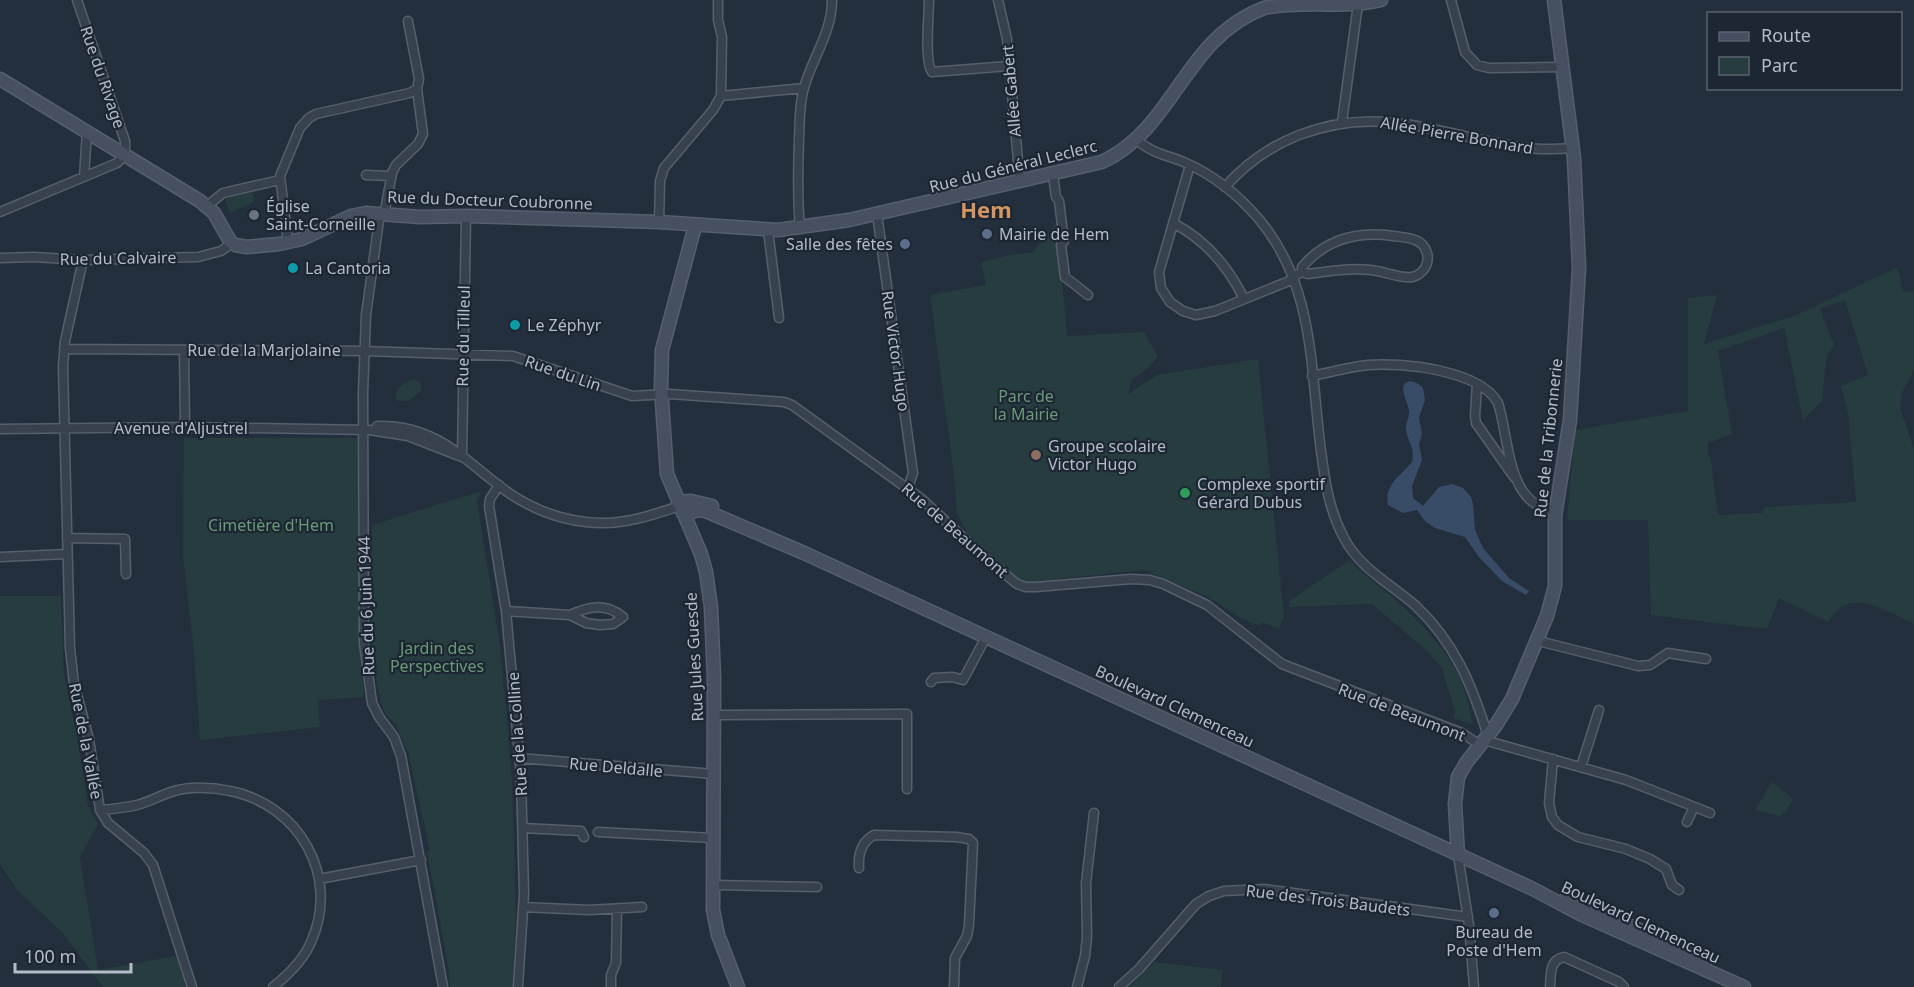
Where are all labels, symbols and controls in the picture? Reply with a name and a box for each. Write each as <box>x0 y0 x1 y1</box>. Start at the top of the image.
legend <box>1707 12 1902 90</box>
street label: Rue du Rivage <box>75 23 131 131</box>
text: Route <box>1761 23 1811 47</box>
street label: Allée Gabert <box>996 44 1026 138</box>
text: Parc <box>1761 53 1798 77</box>
street label: Allée Pierre Bonnard <box>1379 111 1535 159</box>
street label: Rue du Général Leclerc <box>927 134 1100 198</box>
street label: Rue du Docteur Coubronne <box>387 185 593 215</box>
district label: Hem <box>960 194 1012 224</box>
place label: Église Saint-Corneille <box>266 195 375 235</box>
marker: Église Saint-Corneille <box>247 208 261 222</box>
place label: Mairie de Hem <box>999 223 1109 245</box>
marker: Mairie de Hem <box>980 227 994 241</box>
place label: Salle des fêtes <box>786 233 893 255</box>
marker: Salle des fêtes <box>898 237 912 251</box>
street label: Rue du Calvaire <box>59 246 177 270</box>
place label: La Cantoria <box>305 257 391 279</box>
marker: La Cantoria <box>286 261 300 275</box>
street label: Rue du Tilleul <box>451 285 475 387</box>
street label: Rue Victor Hugo <box>877 289 915 413</box>
place label: Le Zéphyr <box>527 314 602 336</box>
marker: Le Zéphyr <box>508 318 522 332</box>
street label: Rue de la Marjolaine <box>187 339 341 361</box>
street label: Rue du Lin <box>522 350 604 396</box>
street label: Rue de la Tribonnerie <box>1529 357 1567 519</box>
park label: Parc de la Mairie <box>994 385 1058 425</box>
street label: Avenue d'Aljustrel <box>114 417 248 439</box>
place label: Groupe scolaire Victor Hugo <box>1048 435 1166 475</box>
marker: Groupe scolaire Victor Hugo <box>1029 448 1043 462</box>
place label: Complexe sportif Gérard Dubus <box>1197 473 1326 513</box>
street label: Rue de Beaumont <box>897 478 1013 583</box>
marker: Complexe sportif Gérard Dubus <box>1178 486 1192 500</box>
park label: Cimetière d'Hem <box>208 514 334 536</box>
street label: Rue du 6 Juin 1944 <box>353 536 379 676</box>
street label: Rue Jules Guesde <box>680 592 708 722</box>
park label: Jardin des Perspectives <box>390 637 484 677</box>
street label: Boulevard Clemenceau <box>1092 659 1258 753</box>
street label: Rue de la Colline <box>502 671 532 797</box>
street label: Rue de Beaumont <box>1335 678 1469 746</box>
street label: Rue de la Vallée <box>64 681 108 801</box>
street label: Rue Deldalle <box>568 752 664 782</box>
street label: Boulevard Clemenceau <box>1558 875 1724 969</box>
street label: Rue des Trois Baudets <box>1245 879 1411 921</box>
marker: Bureau de Poste d'Hem <box>1487 906 1501 920</box>
place label: Bureau de Poste d'Hem <box>1446 921 1542 961</box>
scale bar <box>15 936 130 974</box>
text: 100 m <box>24 944 76 968</box>

